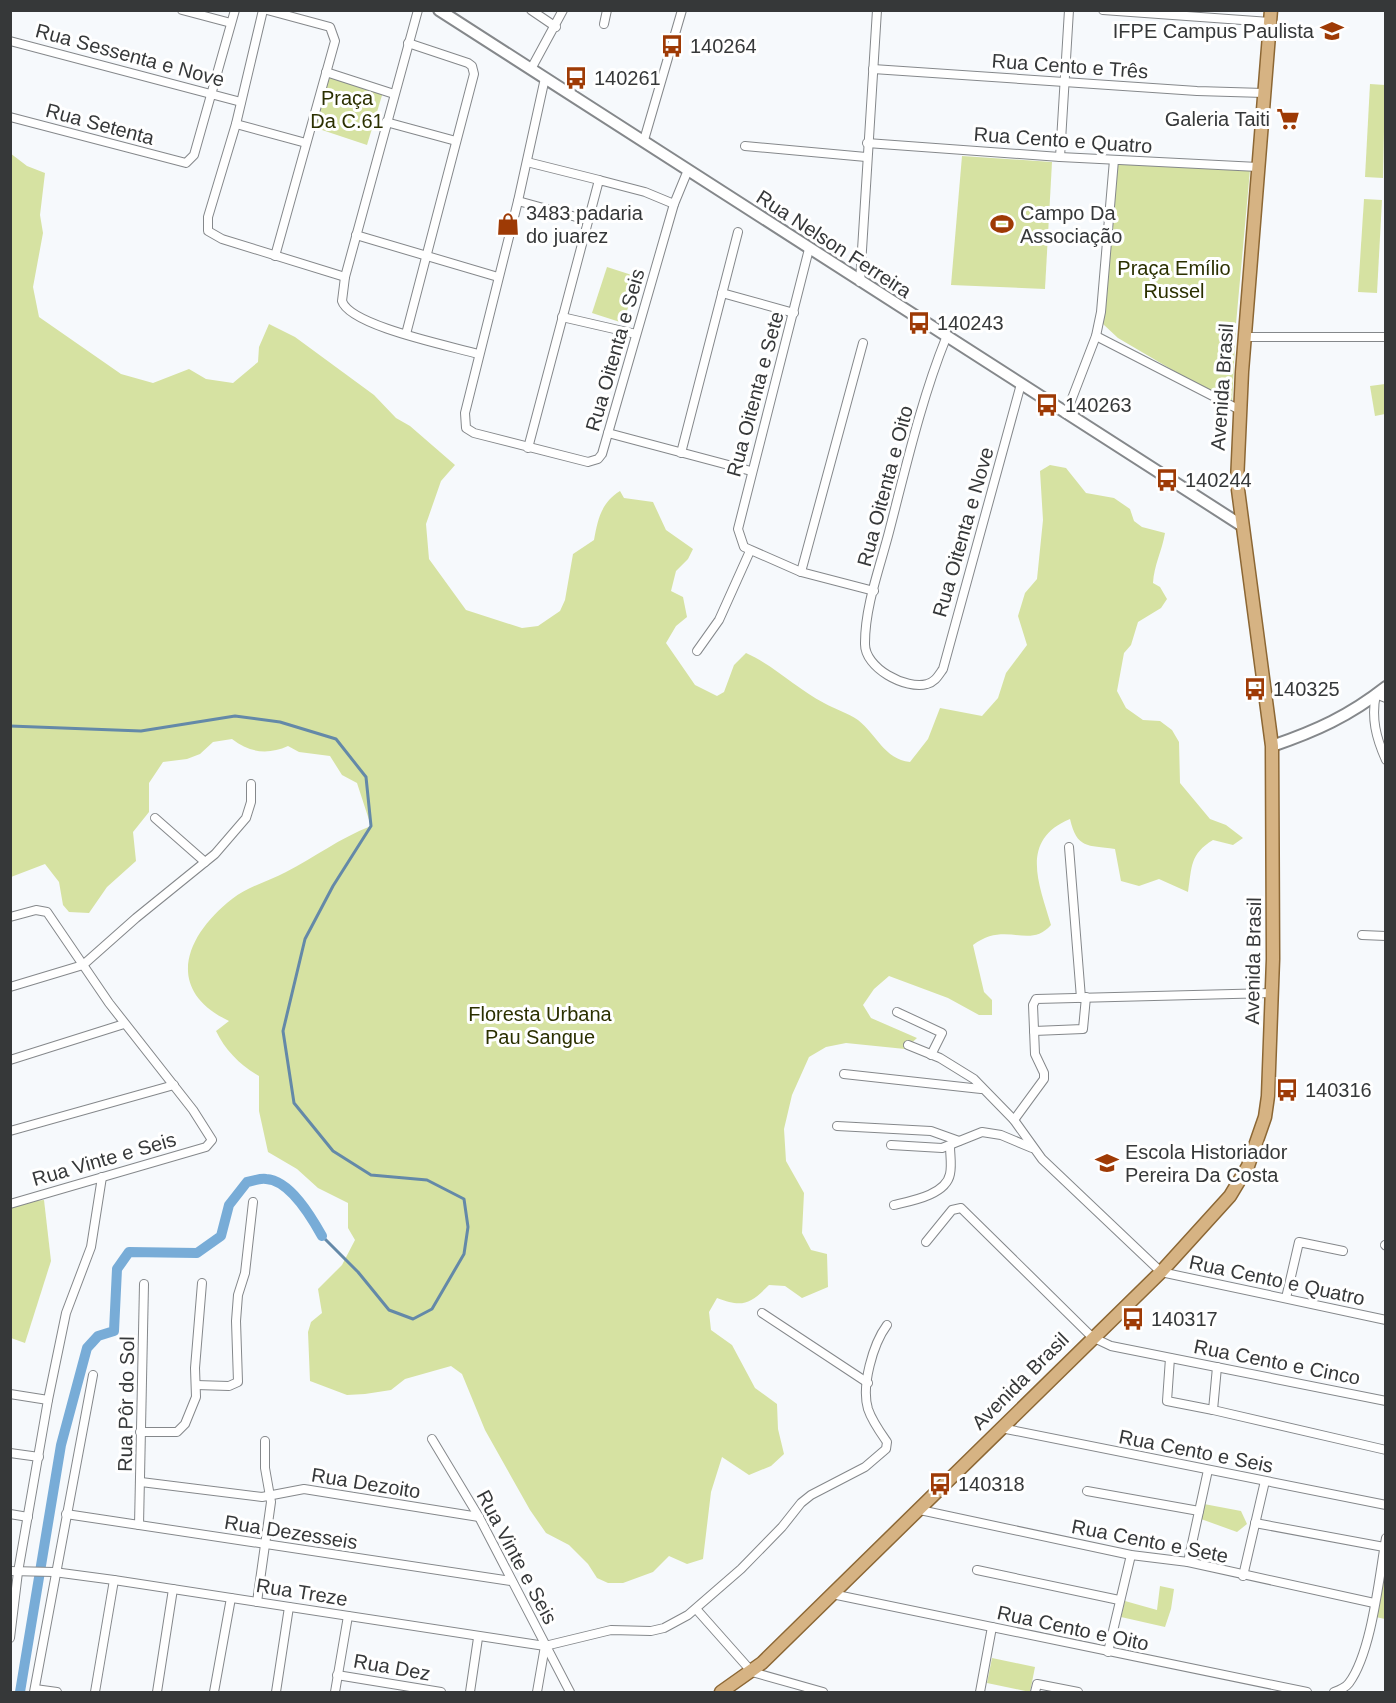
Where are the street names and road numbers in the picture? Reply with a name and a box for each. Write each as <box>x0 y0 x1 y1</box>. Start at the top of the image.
street label: Rua Sessenta e Nove <box>33 19 227 91</box>
street label: Rua Cento e Três <box>991 50 1149 82</box>
street label: Rua Setenta <box>43 99 157 149</box>
street label: Rua Cento e Quatro <box>973 123 1153 157</box>
street label: Rua Nelson Ferreira <box>752 186 916 303</box>
street label: Rua Oitenta e Seis <box>581 266 649 434</box>
street label: Rua Oitenta e Sete <box>722 309 788 479</box>
street label: Avenida Brasil <box>1207 323 1237 451</box>
street label: Rua Oitenta e Oito <box>853 403 917 569</box>
street label: Rua Oitenta e Nove <box>928 445 998 619</box>
street label: Avenida Brasil <box>1241 897 1265 1025</box>
street label: Rua Vinte e Seis <box>30 1128 178 1190</box>
street label: Rua Cento e Quatro <box>1187 1251 1367 1309</box>
street label: Avenida Brasil <box>967 1328 1073 1434</box>
street label: Rua Cento e Cinco <box>1192 1335 1362 1389</box>
street label: Rua Pôr do Sol <box>114 1336 138 1472</box>
street label: Rua Cento e Seis <box>1117 1425 1275 1477</box>
street label: Rua Dezoito <box>310 1464 422 1502</box>
street label: Rua Vinte e Seis <box>472 1486 562 1628</box>
street label: Rua Dezesseis <box>223 1511 359 1553</box>
street label: Rua Cento e Sete <box>1070 1515 1230 1567</box>
street label: Rua Treze <box>255 1574 349 1610</box>
street label: Rua Cento e Oito <box>995 1601 1151 1655</box>
street label: Rua Dez <box>352 1649 432 1685</box>

